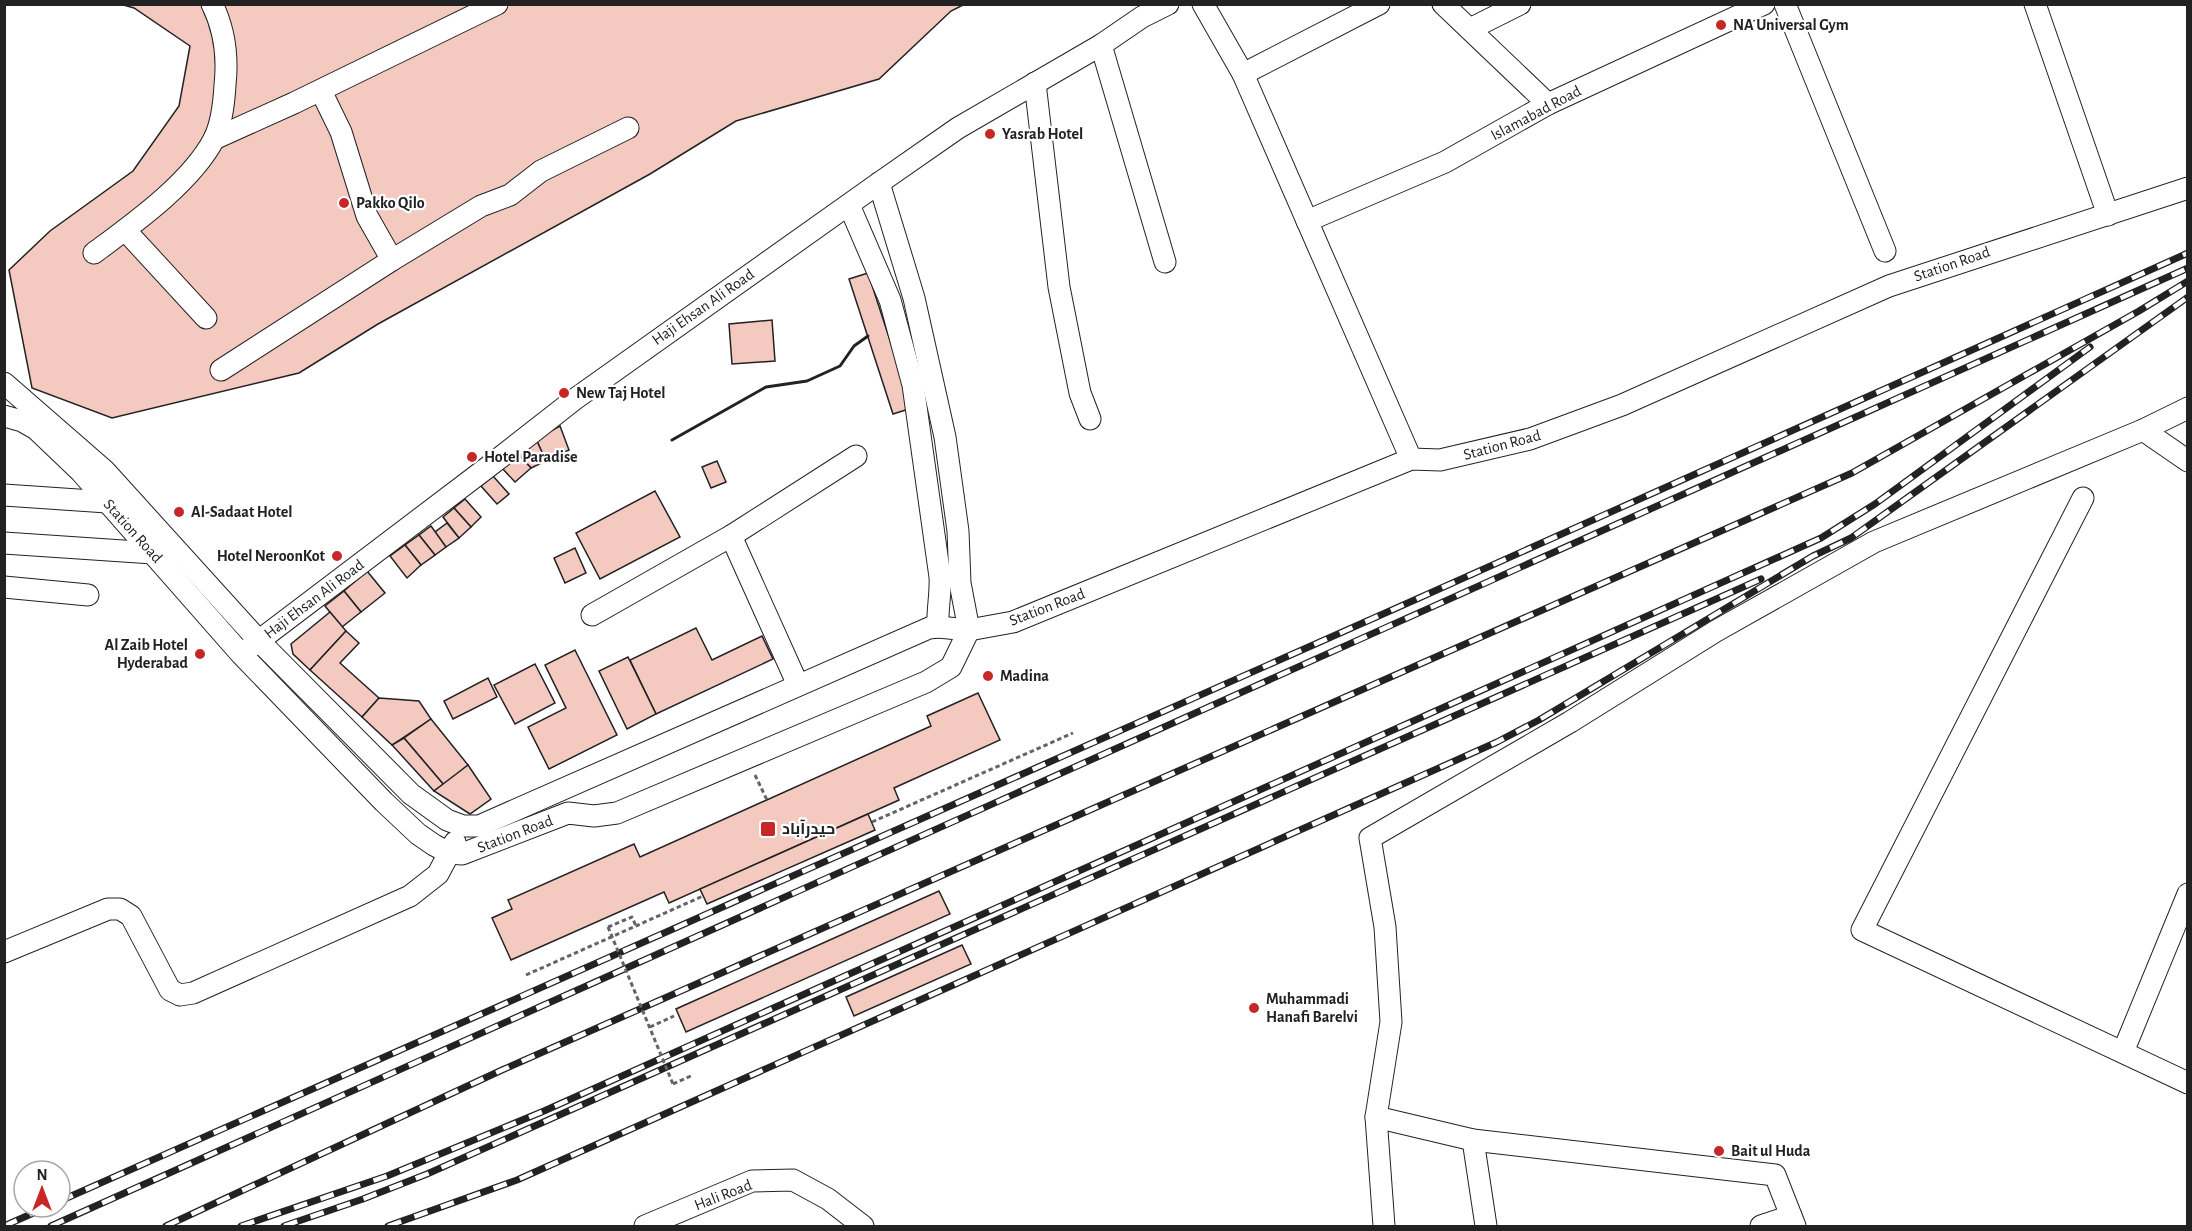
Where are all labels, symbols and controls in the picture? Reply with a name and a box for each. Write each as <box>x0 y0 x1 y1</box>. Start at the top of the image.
place label: NA Universal Gym <box>1733 17 1849 34</box>
marker: NA Universal Gym <box>1714 18 1728 32</box>
street label: Islamabad Road <box>1488 83 1584 143</box>
place label: Yasrab Hotel <box>1002 126 1083 142</box>
marker: Yasrab Hotel <box>983 127 997 141</box>
place label: Pakko Qilo <box>356 195 425 212</box>
marker: Pakko Qilo <box>337 196 351 210</box>
street label: Station Road <box>1912 244 1992 284</box>
street label: Haji Ehsan Ali Road <box>649 266 757 349</box>
place label: New Taj Hotel <box>576 385 665 402</box>
marker: New Taj Hotel <box>557 386 571 400</box>
street label: Station Road <box>1462 427 1542 463</box>
place label: Hotel Paradise <box>484 449 578 465</box>
marker: Hotel Paradise <box>465 450 479 464</box>
street label: Station Road <box>100 496 166 566</box>
place label: Al-Sadaat Hotel <box>191 504 293 520</box>
marker: Al-Sadaat Hotel <box>172 505 186 519</box>
place label: Hotel NeroonKot <box>217 548 326 564</box>
marker: Hotel NeroonKot <box>330 549 344 563</box>
street label: Haji Ehsan Ali Road <box>261 556 367 642</box>
street label: Station Road <box>1007 585 1087 629</box>
place label: Al Zaib Hotel Hyderabad <box>105 637 189 672</box>
marker: Al Zaib Hotel Hyderabad <box>193 647 207 661</box>
place label: Madina <box>1000 668 1049 684</box>
marker: Madina <box>981 669 995 683</box>
street label: Station Road <box>475 812 555 856</box>
place label: حیدرآباد <box>782 819 835 838</box>
marker: حیدرآباد <box>759 820 777 838</box>
place label: Muhammadi Hanafi Barelvi <box>1266 991 1358 1025</box>
marker: Muhammadi Hanafi Barelvi <box>1247 1001 1261 1015</box>
place label: Bait ul Huda <box>1731 1143 1811 1159</box>
marker: Bait ul Huda <box>1712 1144 1726 1158</box>
north arrow <box>12 1159 72 1219</box>
text: N <box>36 1167 48 1183</box>
street label: Hali Road <box>692 1177 754 1213</box>

